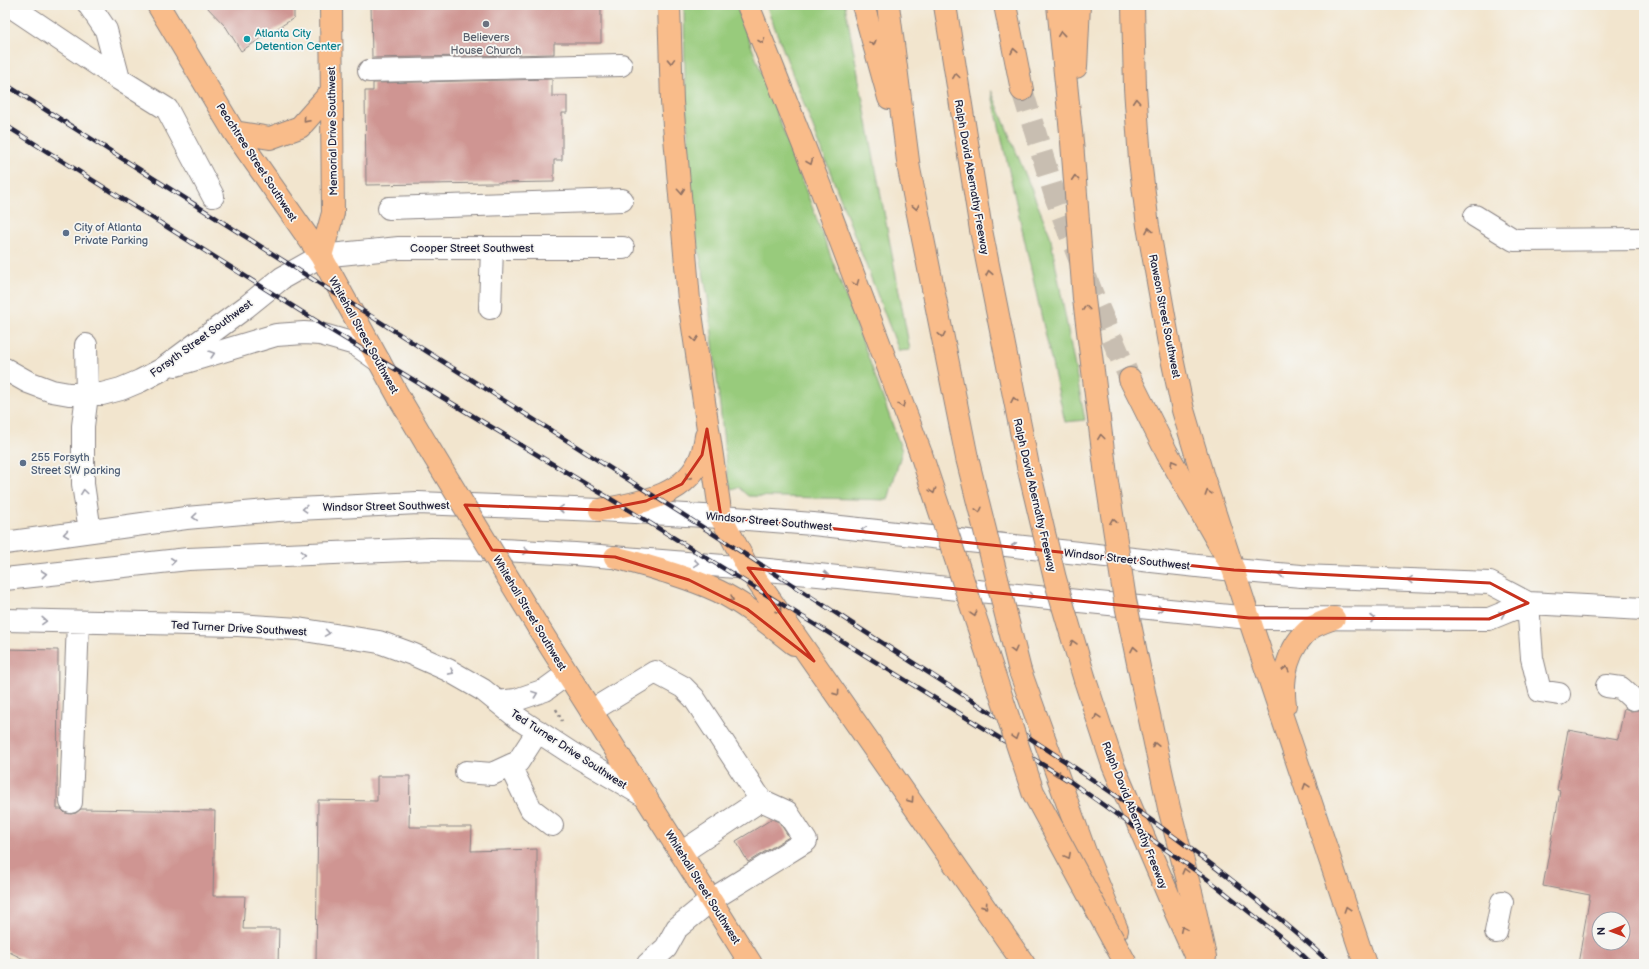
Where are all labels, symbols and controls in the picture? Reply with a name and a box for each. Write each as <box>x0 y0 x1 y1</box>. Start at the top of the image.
marker: Believers House Church <box>481 19 491 29</box>
place label: Atlanta City Detention Center <box>255 27 342 53</box>
place label: Believers House Church <box>451 31 521 57</box>
one-way arrow <box>1057 31 1066 37</box>
marker: Atlanta City Detention Center <box>242 34 252 44</box>
one-way arrow <box>757 37 765 45</box>
one-way arrow <box>868 39 877 46</box>
one-way arrow <box>1011 48 1019 55</box>
one-way arrow <box>666 58 675 64</box>
street label: Memorial Drive Southwest <box>325 66 340 196</box>
one-way arrow <box>952 73 961 79</box>
street label: Ralph David Abernathy Freeway <box>951 98 992 256</box>
one-way arrow <box>1132 98 1141 104</box>
street label: Peachtree Street Southwest <box>214 101 300 224</box>
one-way arrow <box>304 115 311 123</box>
one-way arrow <box>805 158 813 166</box>
one-way arrow <box>1071 175 1080 181</box>
one-way arrow <box>676 188 685 194</box>
one-way arrow <box>912 204 920 210</box>
place label: City of Atlanta Private Parking <box>74 221 148 247</box>
one-way arrow <box>1145 227 1154 233</box>
marker: City of Atlanta Private Parking <box>61 228 71 238</box>
street label: Cooper Street Southwest <box>410 242 535 255</box>
street label: Rawson Street Southwest <box>1146 253 1183 380</box>
one-way arrow <box>985 270 993 276</box>
street label: Whitehall Street Southwest <box>326 274 401 397</box>
one-way arrow <box>852 280 860 287</box>
street label: Forsyth Street Southwest <box>148 297 255 380</box>
one-way arrow <box>1081 304 1090 311</box>
one-way arrow <box>937 331 945 338</box>
one-way arrow <box>690 336 699 342</box>
one-way arrow <box>209 350 216 359</box>
one-way arrow <box>1010 397 1019 404</box>
one-way arrow <box>898 402 906 409</box>
street label: Ralph David Abernathy Freeway <box>1010 417 1059 573</box>
one-way arrow <box>1097 434 1106 440</box>
place label: 255 Forsyth Street SW parking <box>31 451 121 477</box>
marker: 255 Forsyth Street SW parking <box>18 458 28 468</box>
one-way arrow <box>1170 460 1177 467</box>
one-way arrow <box>685 472 692 479</box>
one-way arrow <box>928 487 937 494</box>
one-way arrow <box>80 489 89 495</box>
one-way arrow <box>1204 490 1213 497</box>
street label: Windsor Street Southwest <box>322 499 450 514</box>
one-way arrow <box>302 504 308 513</box>
one-way arrow <box>558 504 564 513</box>
one-way arrow <box>975 507 983 513</box>
street label: Windsor Street Southwest <box>705 509 833 534</box>
one-way arrow <box>192 512 198 521</box>
one-way arrow <box>1109 517 1118 524</box>
one-way arrow <box>861 525 867 534</box>
one-way arrow <box>63 529 69 538</box>
one-way arrow <box>1011 542 1017 551</box>
street label: Windsor Street Southwest <box>1063 546 1191 573</box>
one-way arrow <box>523 547 529 556</box>
one-way arrow <box>300 550 306 558</box>
street label: Whitehall Street Southwest <box>490 553 569 674</box>
one-way arrow <box>170 557 176 566</box>
one-way arrow <box>693 559 699 568</box>
one-way arrow <box>41 570 47 579</box>
one-way arrow <box>1278 570 1284 579</box>
one-way arrow <box>823 571 829 580</box>
one-way arrow <box>1407 576 1413 584</box>
one-way arrow <box>1027 591 1034 600</box>
one-way arrow <box>727 594 734 602</box>
one-way arrow <box>1157 604 1163 613</box>
one-way arrow <box>774 607 782 614</box>
one-way arrow <box>969 610 978 617</box>
one-way arrow <box>1497 611 1505 619</box>
one-way arrow <box>1370 615 1376 623</box>
one-way arrow <box>41 617 47 626</box>
street label: Ted Turner Drive Southwest <box>171 618 308 639</box>
one-way arrow <box>324 628 331 637</box>
one-way arrow <box>1069 640 1078 647</box>
one-way arrow <box>1009 646 1018 653</box>
one-way arrow <box>1131 646 1139 652</box>
one-way arrow <box>1281 666 1290 673</box>
one-way arrow <box>447 667 454 674</box>
one-way arrow <box>832 689 840 696</box>
one-way arrow <box>532 690 539 699</box>
street label: Ted Turner Drive Southwest <box>508 707 630 792</box>
one-way arrow <box>1093 714 1102 721</box>
one-way arrow <box>1010 734 1019 741</box>
street label: Ralph David Abernathy Freeway <box>1099 740 1170 891</box>
one-way arrow <box>1152 742 1160 748</box>
one-way arrow <box>1052 770 1060 777</box>
one-way arrow <box>1302 783 1311 790</box>
one-way arrow <box>906 795 913 802</box>
street label: Whitehall Street Southwest <box>662 828 743 947</box>
one-way arrow <box>1063 852 1070 859</box>
one-way arrow <box>1182 868 1190 875</box>
one-way arrow <box>980 902 987 909</box>
one-way arrow <box>1343 906 1352 913</box>
north arrow <box>1591 911 1631 951</box>
one-way arrow <box>1179 925 1187 932</box>
text: N <box>1595 927 1608 935</box>

